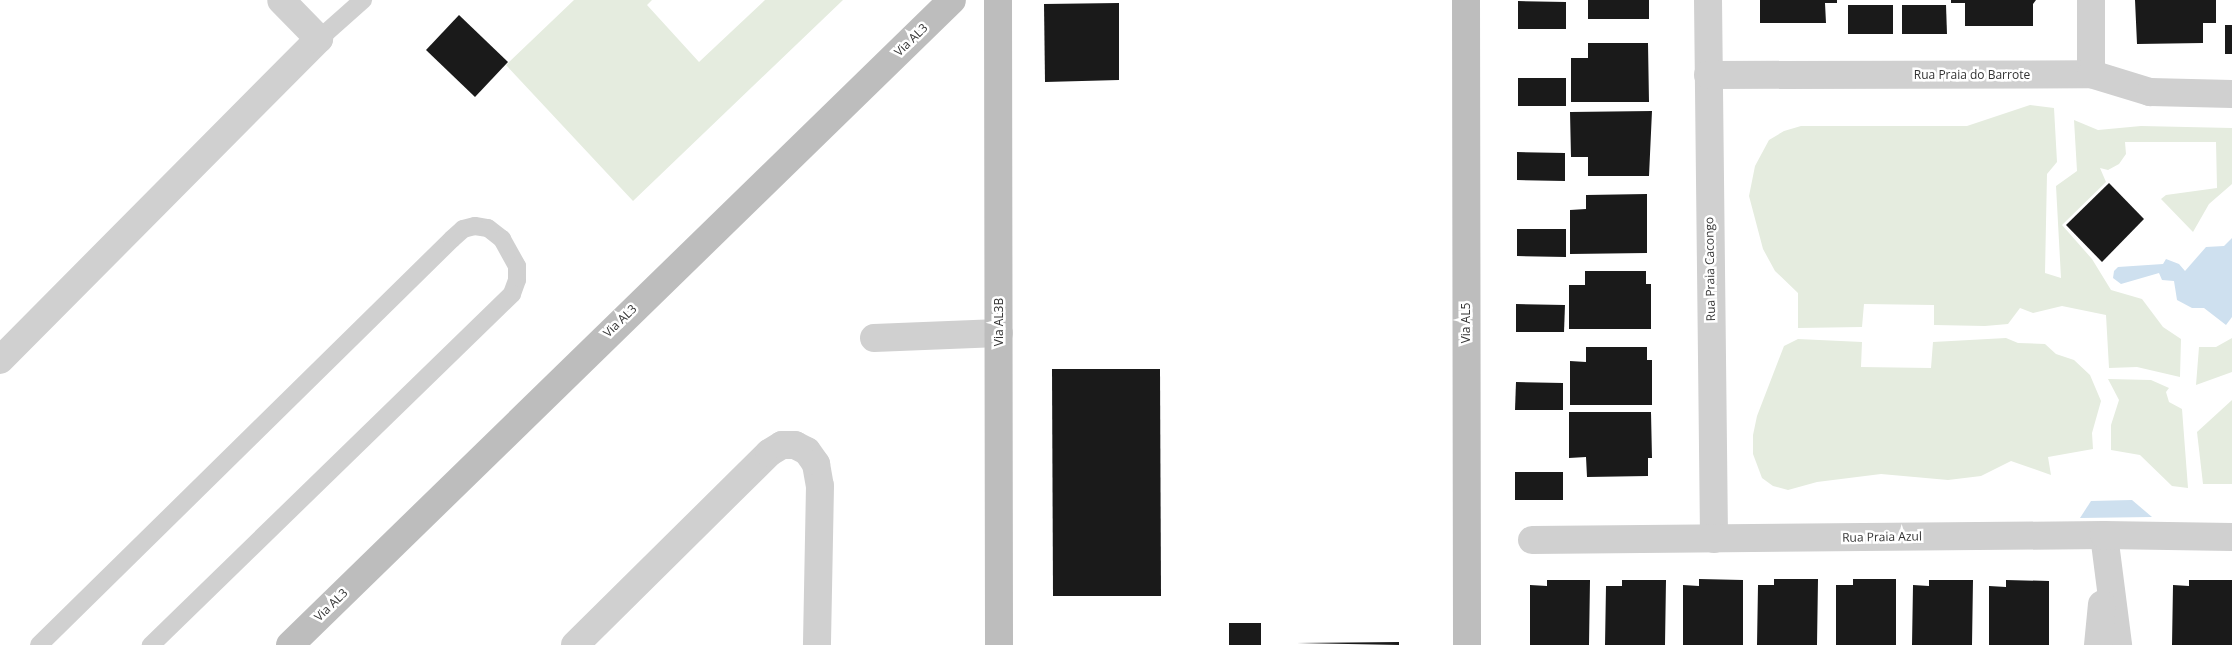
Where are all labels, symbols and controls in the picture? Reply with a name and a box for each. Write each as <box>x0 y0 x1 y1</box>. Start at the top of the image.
street label: Via AL3 <box>891 21 931 59</box>
street label: Rua Praia do Barrote <box>1914 68 2030 82</box>
street label: Rua Praia Cacongo <box>1702 217 1718 321</box>
street label: Via AL3B <box>992 298 1006 346</box>
street label: Via AL3 <box>600 302 640 340</box>
street label: Via AL5 <box>1459 303 1473 343</box>
street label: Rua Praia Azul <box>1842 529 1922 545</box>
street label: Via AL3 <box>311 586 351 624</box>

